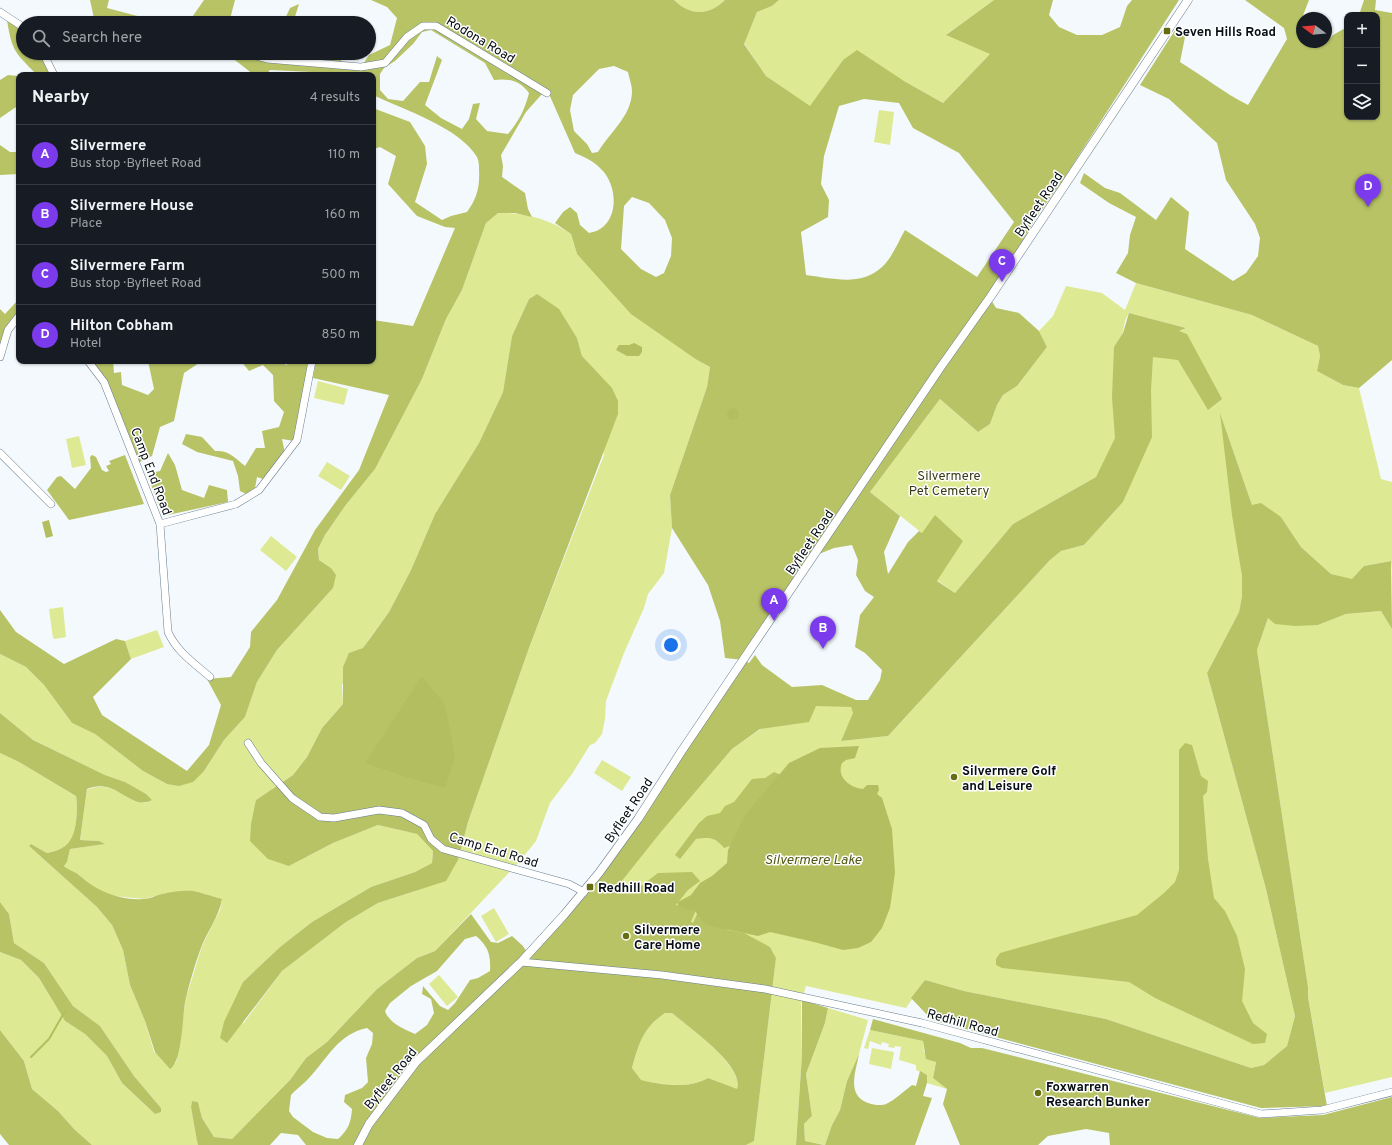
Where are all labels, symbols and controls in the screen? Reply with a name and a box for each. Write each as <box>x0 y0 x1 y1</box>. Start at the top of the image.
north arrow <box>1296 12 1332 48</box>
map controls <box>1344 12 1380 120</box>
button: + <box>1344 12 1380 48</box>
street label: Rodona Road <box>443 14 517 68</box>
search box <box>16 16 376 60</box>
place label: Seven Hills Road <box>1175 25 1276 41</box>
marker: Seven Hills Road <box>1162 26 1172 36</box>
icon: search <box>30 27 52 49</box>
text: Search here <box>62 29 142 48</box>
button: − <box>1344 48 1380 84</box>
button: layers <box>1344 84 1380 120</box>
text: Nearby <box>32 87 89 109</box>
text: 4 results <box>310 90 360 106</box>
text: Silvermere <box>70 137 146 156</box>
text: A <box>40 147 50 163</box>
text: 110 m <box>328 147 360 163</box>
text: Bus stop · Byfleet Road <box>70 156 201 172</box>
street label: Byfleet Road <box>1012 170 1067 241</box>
pin: D <box>1355 174 1381 207</box>
text: Silvermere House <box>70 197 194 216</box>
text: B <box>41 207 49 223</box>
text: 160 m <box>325 207 360 223</box>
text: Place <box>70 216 102 232</box>
pin: C <box>989 249 1015 282</box>
text: Silvermere Farm <box>70 257 185 276</box>
text: C <box>41 267 49 283</box>
text: 500 m <box>321 267 360 283</box>
text: Bus stop · Byfleet Road <box>70 276 201 292</box>
text: Hilton Cobham <box>70 317 173 336</box>
text: D <box>40 327 50 343</box>
text: 850 m <box>322 327 360 343</box>
text: Hotel <box>70 336 101 352</box>
street label: Camp End Road <box>126 426 174 518</box>
park label: Silvermere Pet Cemetery <box>909 469 989 500</box>
street label: Byfleet Road <box>783 508 838 579</box>
pin: A <box>761 588 787 621</box>
pin: B <box>810 616 836 649</box>
your location <box>661 635 681 655</box>
place label: Silvermere Golf and Leisure <box>962 764 1056 795</box>
marker: Silvermere Golf and Leisure <box>949 772 959 782</box>
street label: Byfleet Road <box>602 776 657 847</box>
street label: Camp End Road <box>447 830 540 872</box>
water label: Silvermere Lake <box>764 852 862 869</box>
place label: Redhill Road <box>598 881 675 897</box>
marker: Redhill Road <box>585 882 595 892</box>
place label: Silvermere Care Home <box>634 923 701 954</box>
marker: Silvermere Care Home <box>621 931 631 941</box>
street label: Redhill Road <box>925 1007 1000 1041</box>
street label: Byfleet Road <box>362 1045 421 1113</box>
place label: Foxwarren Research Bunker <box>1046 1080 1150 1111</box>
marker: Foxwarren Research Bunker <box>1033 1088 1043 1098</box>

